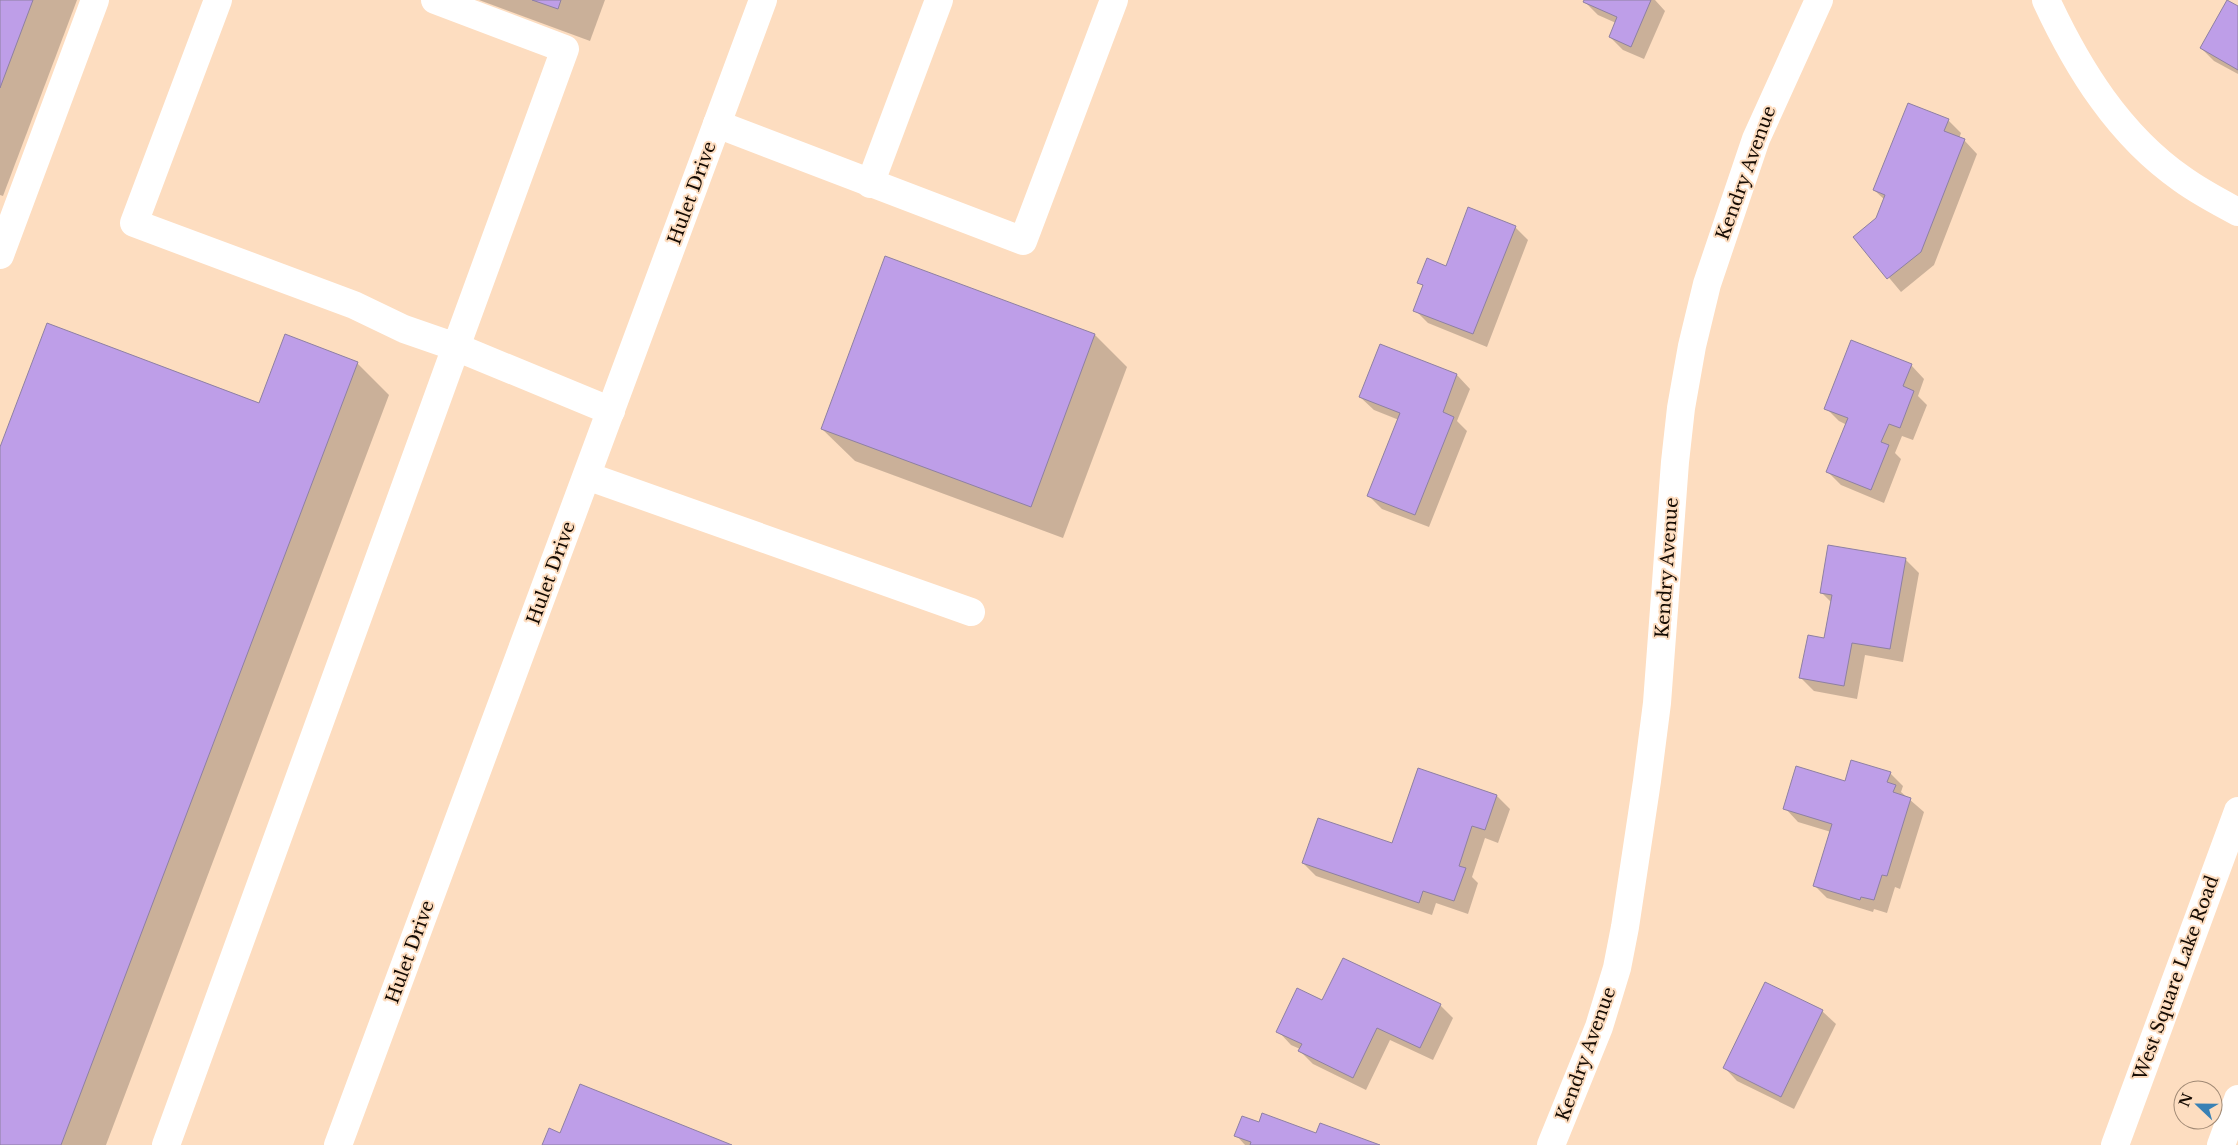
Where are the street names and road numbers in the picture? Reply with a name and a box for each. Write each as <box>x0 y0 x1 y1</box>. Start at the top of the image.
street label: Kendry Avenue <box>1712 103 1780 243</box>
street label: Hulet Drive <box>663 139 721 247</box>
street label: Kendry Avenue <box>1651 497 1683 639</box>
street label: Hulet Drive <box>522 519 580 627</box>
street label: West Square Lake Road <box>2128 873 2223 1084</box>
street label: Hulet Drive <box>381 898 439 1006</box>
street label: Kendry Avenue <box>1552 984 1620 1124</box>

